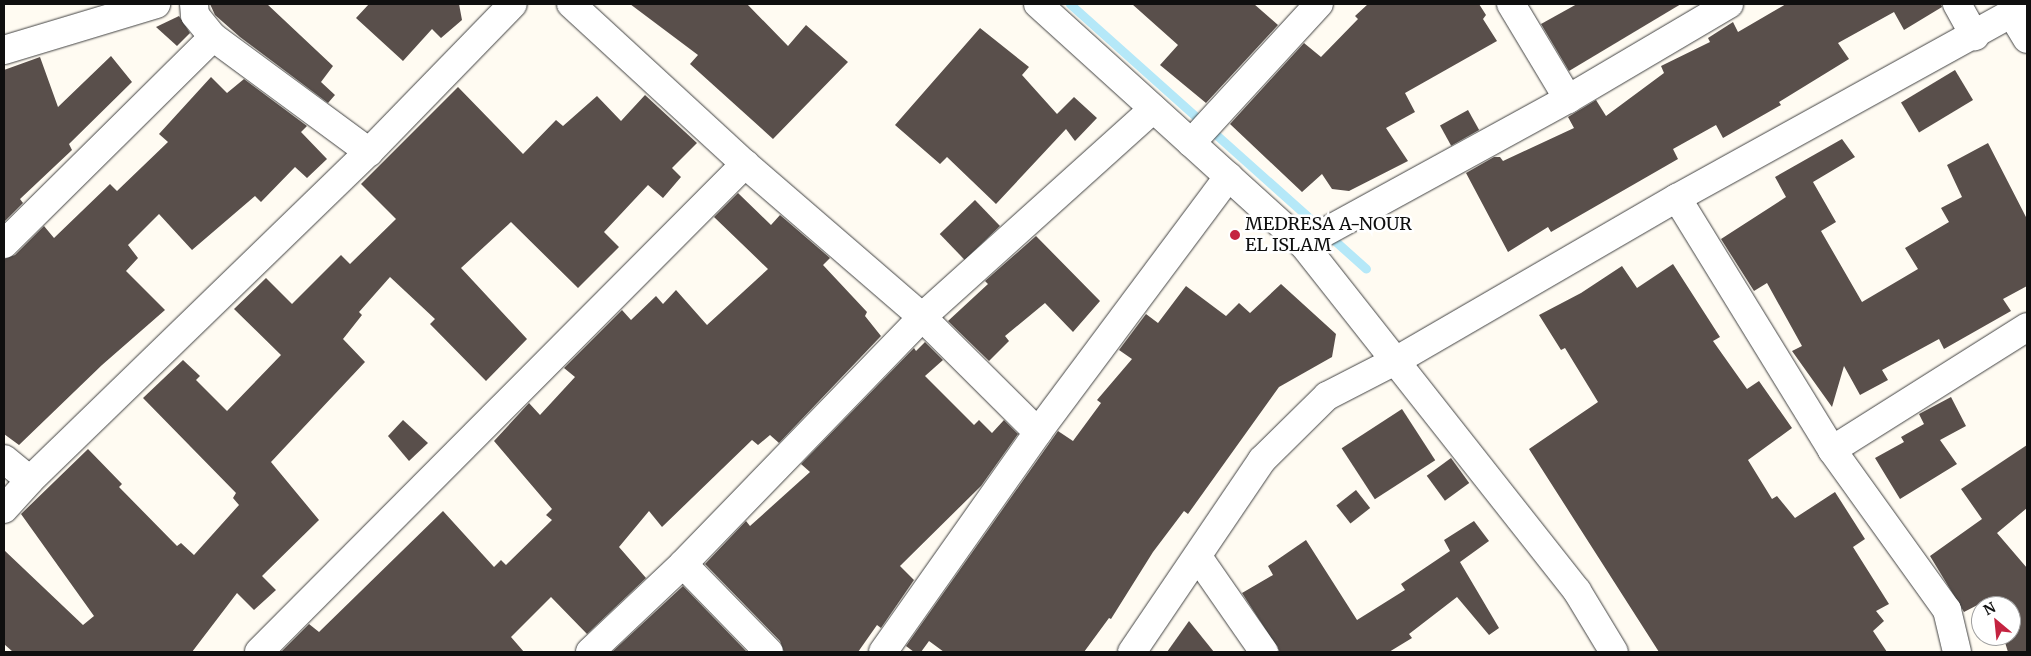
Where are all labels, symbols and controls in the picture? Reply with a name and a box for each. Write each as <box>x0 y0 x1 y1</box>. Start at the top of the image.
place label: MEDRESA A-NOUR EL ISLAM <box>1245 214 1412 256</box>
marker: MEDRESA A-NOUR EL ISLAM <box>1229 229 1241 241</box>
north arrow <box>1971 596 2021 646</box>
text: N <box>1980 598 1999 619</box>

